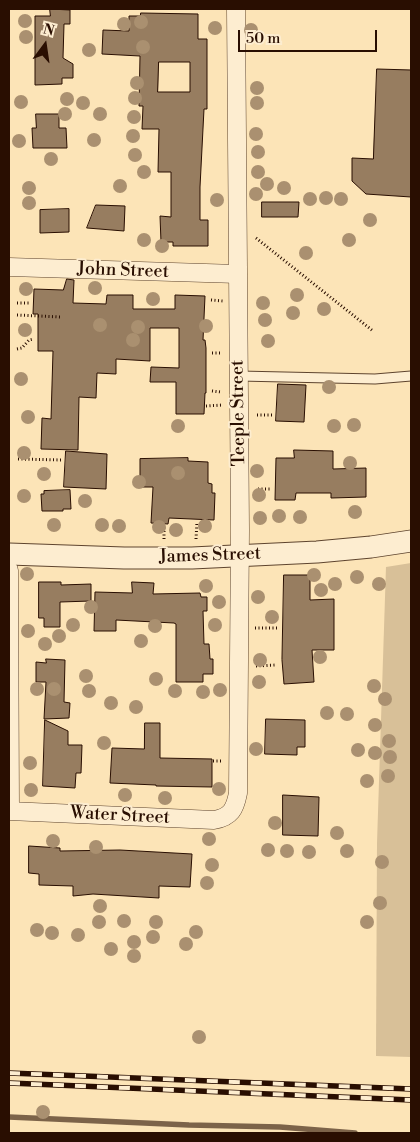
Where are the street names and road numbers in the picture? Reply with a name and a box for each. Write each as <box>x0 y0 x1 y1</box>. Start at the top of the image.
street label: John Street <box>77 259 169 283</box>
street label: Teeple Street <box>227 360 251 466</box>
street label: James Street <box>159 543 261 569</box>
street label: Water Street <box>70 803 170 829</box>

